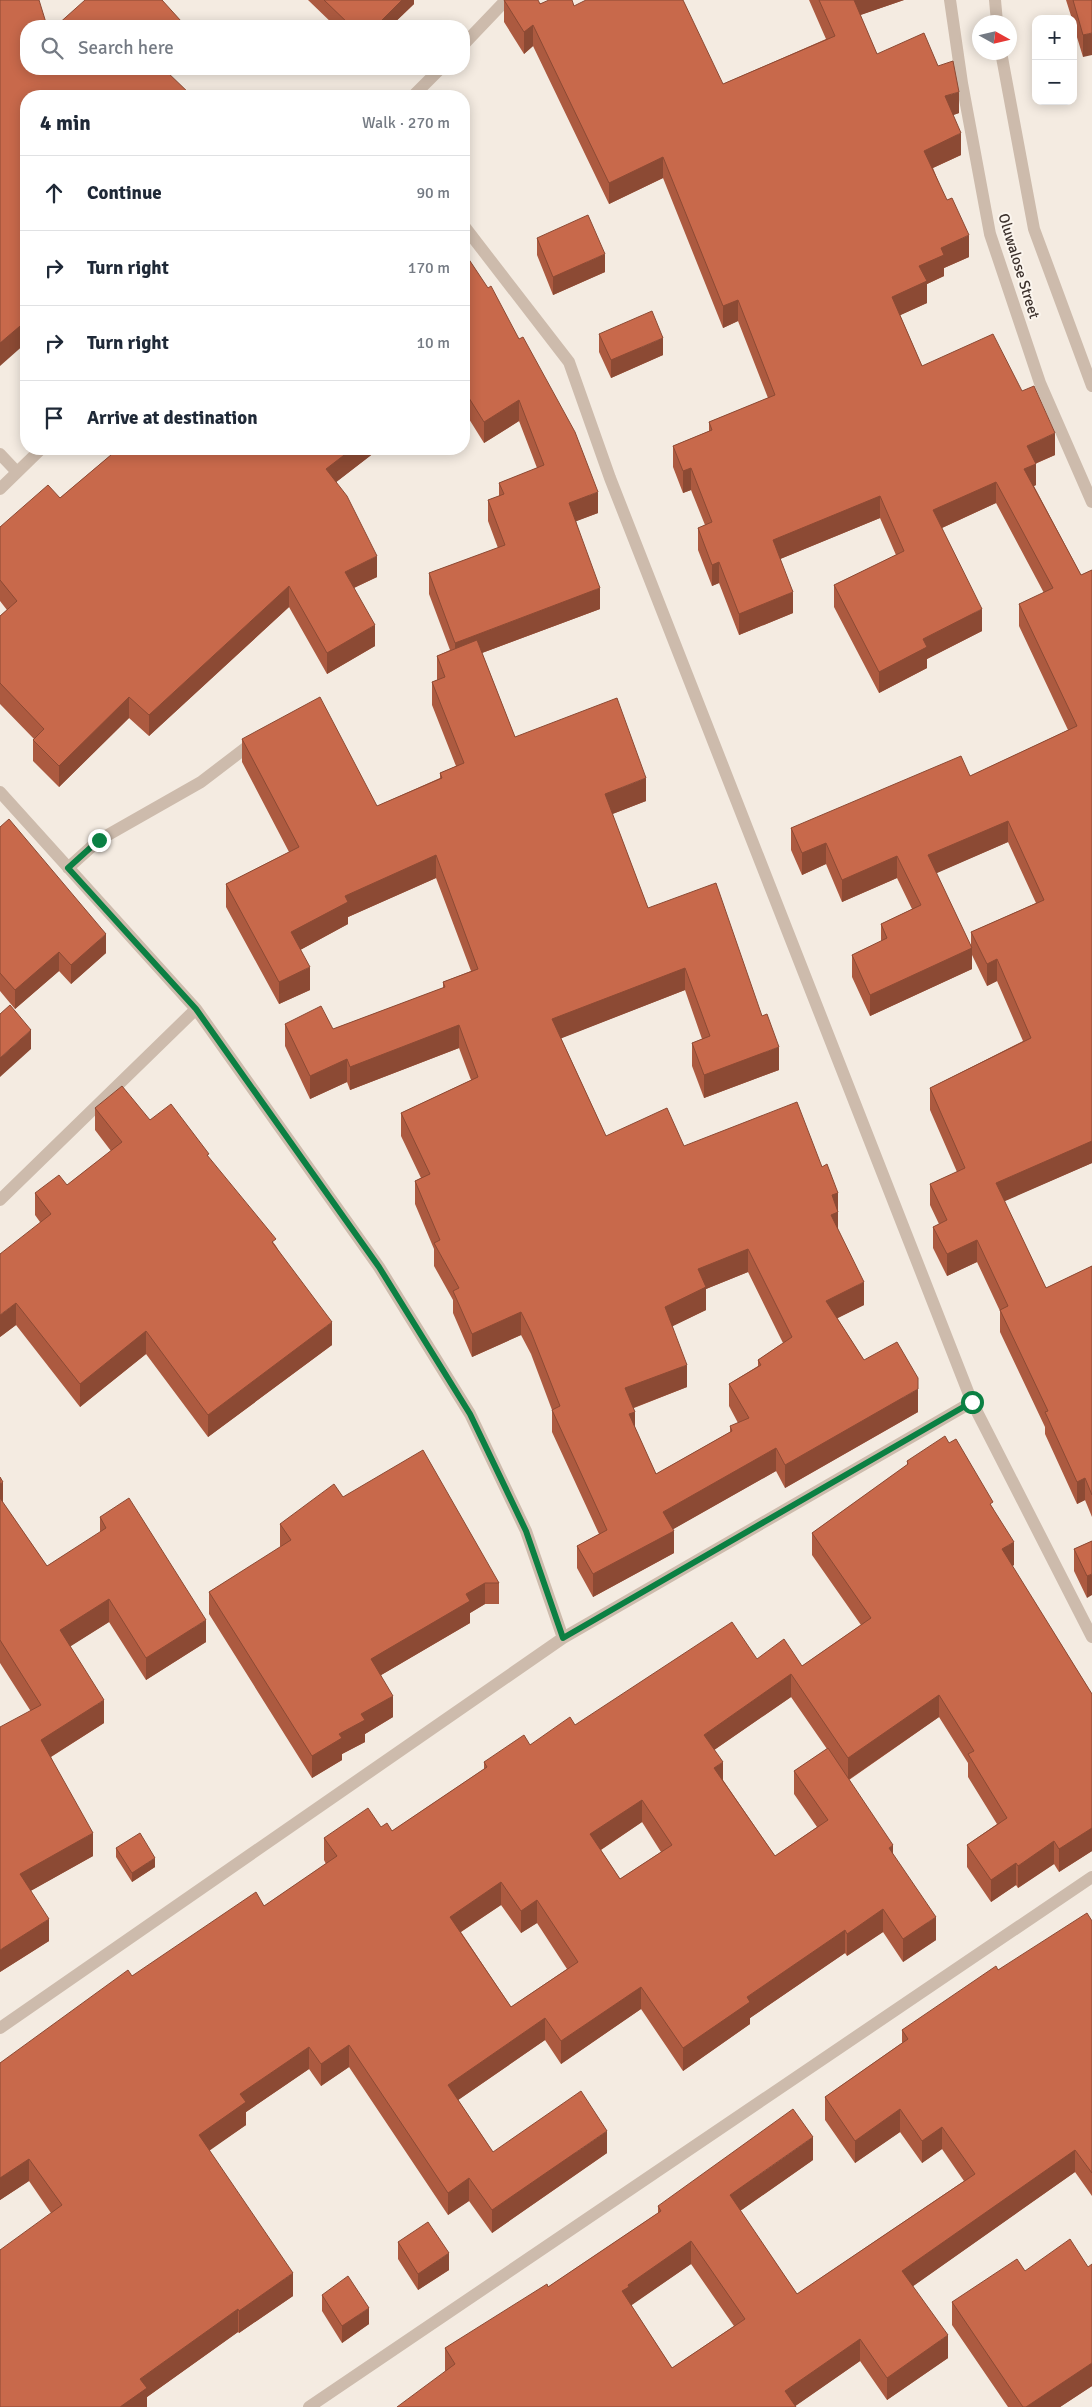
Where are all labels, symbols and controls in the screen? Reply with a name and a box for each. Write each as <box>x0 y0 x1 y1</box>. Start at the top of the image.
north arrow <box>972 15 1017 60</box>
map controls <box>1032 15 1077 105</box>
button: + <box>1032 15 1077 60</box>
search box <box>20 20 470 75</box>
icon: search <box>38 34 66 62</box>
text: Search here <box>78 36 174 60</box>
button: − <box>1032 60 1077 105</box>
text: 4 min <box>40 110 91 136</box>
text: Walk · 270 m <box>362 113 450 133</box>
icon: ahead <box>40 179 68 207</box>
text: Continue <box>87 181 162 205</box>
text: 90 m <box>416 183 450 203</box>
street label: Oluwalose Street <box>994 211 1044 321</box>
icon: right <box>40 254 68 282</box>
text: Turn right <box>87 256 169 280</box>
text: 170 m <box>408 258 450 278</box>
icon: right <box>40 329 68 357</box>
text: Turn right <box>87 331 169 355</box>
text: 10 m <box>416 333 450 353</box>
icon: arrive <box>40 404 68 432</box>
text: Arrive at destination <box>87 406 258 430</box>
route end <box>88 829 111 852</box>
route start <box>961 1391 984 1414</box>

